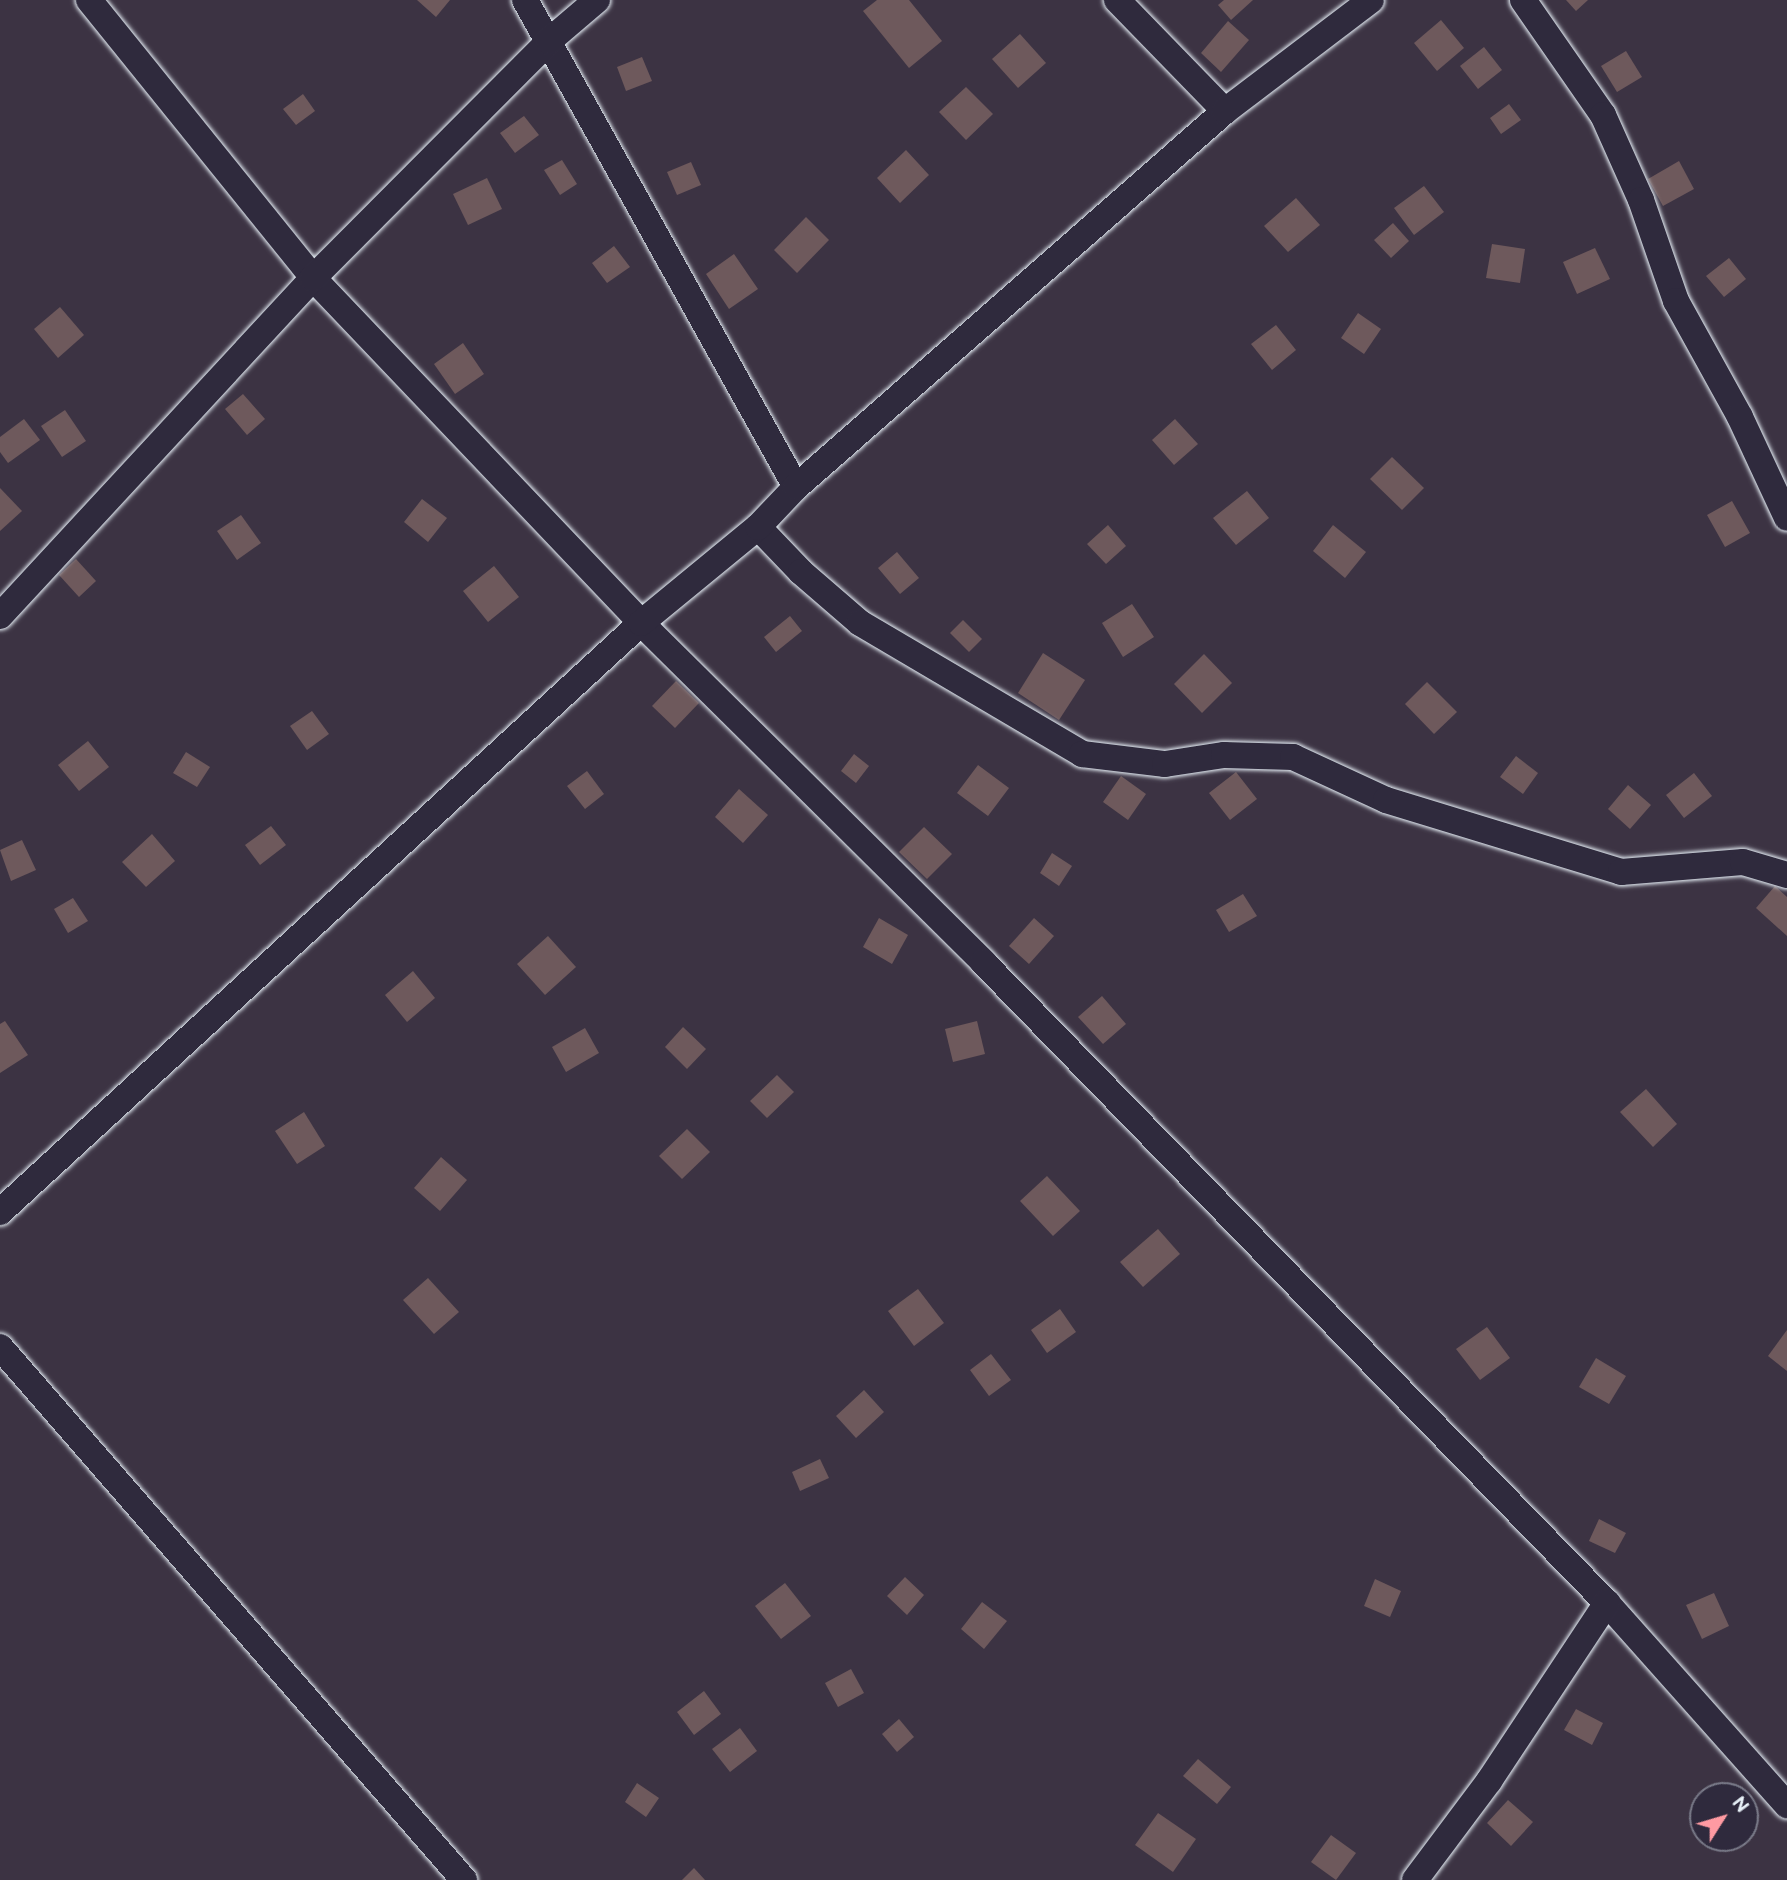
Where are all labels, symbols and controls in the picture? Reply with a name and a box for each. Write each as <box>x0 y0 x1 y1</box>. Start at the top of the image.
north arrow <box>1689 1782 1759 1852</box>
text: N <box>1726 1793 1753 1818</box>

